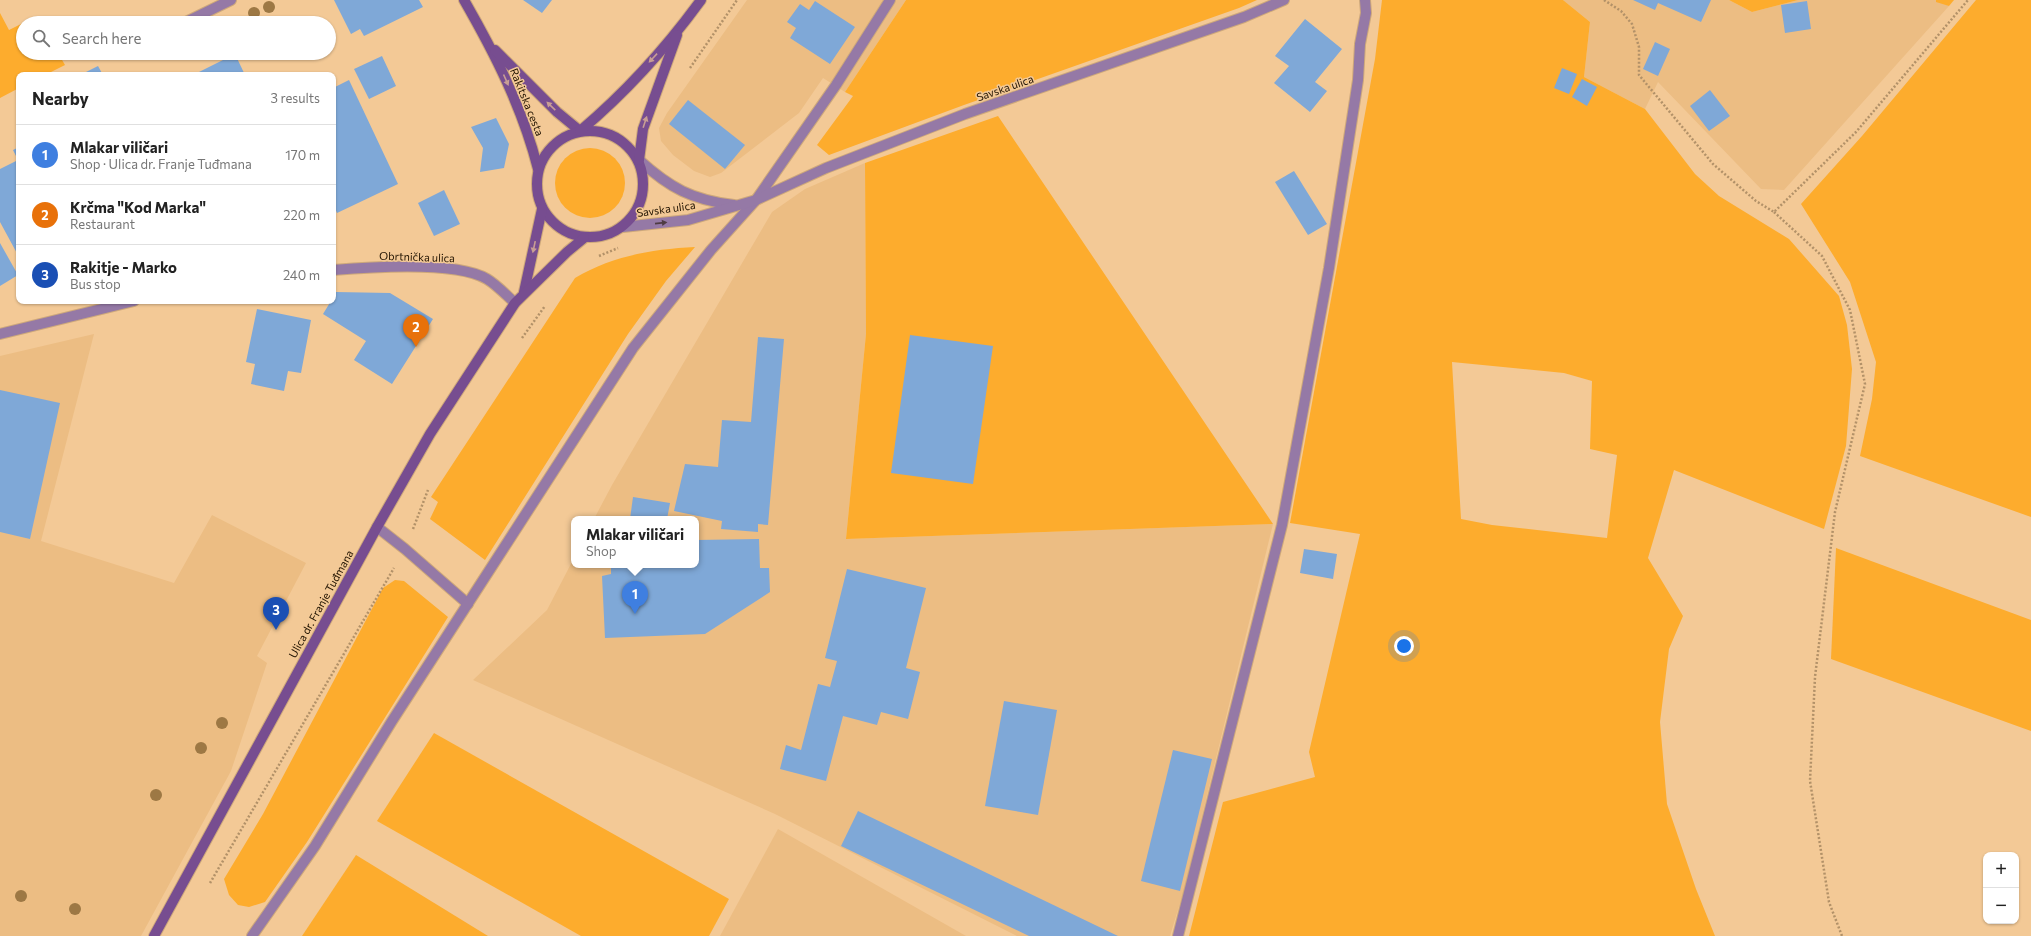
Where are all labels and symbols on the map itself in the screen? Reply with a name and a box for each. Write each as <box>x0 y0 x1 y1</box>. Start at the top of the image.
one-way arrow <box>648 53 658 63</box>
street label: Rakitska cesta <box>508 66 547 137</box>
street label: Savska ulica <box>975 72 1035 103</box>
one-way arrow <box>503 75 509 86</box>
one-way arrow <box>546 101 556 111</box>
one-way arrow <box>642 116 648 128</box>
street label: Savska ulica <box>636 198 696 219</box>
one-way arrow <box>655 220 667 226</box>
one-way arrow <box>530 241 536 253</box>
street label: Obrtnička ulica <box>379 249 455 264</box>
pin: 2 <box>403 314 429 347</box>
street label: Ulica dr. Franje Tuđmana <box>286 548 356 660</box>
pin: 1 <box>622 581 648 614</box>
pin: 3 <box>263 597 289 630</box>
your location <box>1394 636 1414 656</box>

